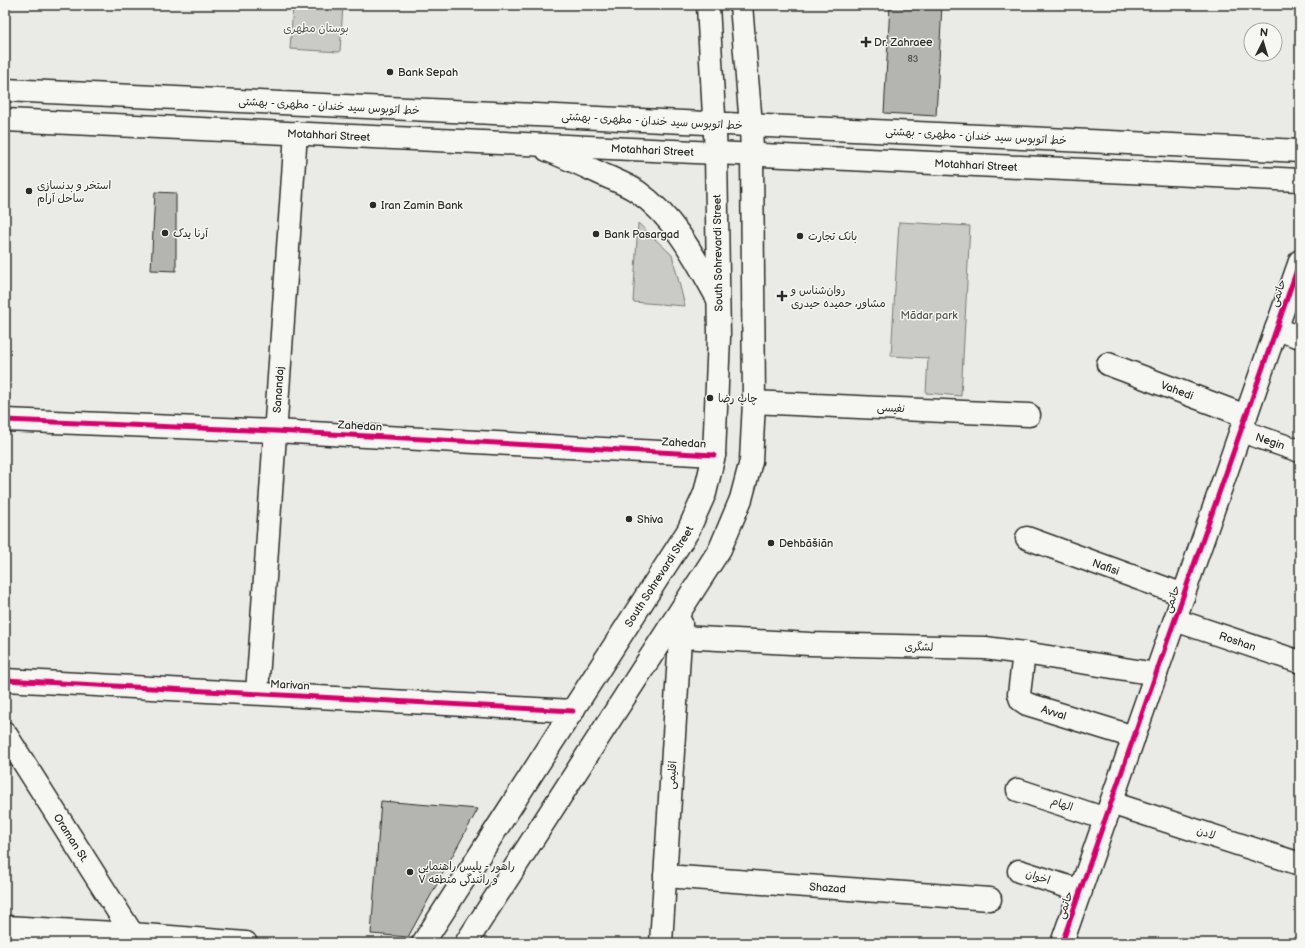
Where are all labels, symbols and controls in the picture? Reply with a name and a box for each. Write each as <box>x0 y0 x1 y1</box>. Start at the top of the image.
park label: بوستان مطهری <box>283 22 349 36</box>
north arrow <box>1243 22 1283 62</box>
text: N <box>1259 26 1269 39</box>
place label: Dr. Zahraee <box>874 36 933 49</box>
marker: Dr. Zahraee <box>861 37 871 47</box>
house number: 83 <box>908 54 919 65</box>
place label: Bank Sepah <box>398 66 458 79</box>
marker: Bank Sepah <box>385 67 395 77</box>
street label: خط اتوبوس سید خندان - مطهری - بهشتی <box>238 95 420 118</box>
street label: خط اتوبوس سید خندان - مطهری - بهشتی <box>561 110 743 133</box>
street label: خط اتوبوس سید خندان - مطهری - بهشتی <box>885 125 1067 148</box>
street label: Motahhari Street <box>287 127 371 143</box>
street label: Motahhari Street <box>611 142 695 158</box>
street label: Motahhari Street <box>934 157 1018 173</box>
place label: استخر و بدنسازی ساحل آرام <box>37 179 111 207</box>
marker: استخر و بدنسازی ساحل آرام <box>24 186 34 196</box>
street label: South Sohrevardi Street <box>710 194 726 312</box>
place label: Iran Zamin Bank <box>381 199 463 212</box>
marker: Iran Zamin Bank <box>368 200 378 210</box>
place label: آرنا یدک <box>173 227 209 240</box>
marker: آرنا یدک <box>160 228 170 238</box>
place label: Bank Pasargad <box>604 228 679 241</box>
marker: Bank Pasargad <box>591 229 601 239</box>
place label: بانک تجارت <box>808 230 857 244</box>
marker: بانک تجارت <box>795 231 805 241</box>
street label: حاتمی <box>1267 278 1290 309</box>
place label: روان‌شناس و مشاور، حمیده حیدری <box>790 284 886 310</box>
marker: روان‌شناس و مشاور، حمیده حیدری <box>776 290 788 302</box>
park label: Mādar park <box>900 309 958 322</box>
street label: Sanandaj <box>270 366 286 413</box>
street label: Vahedi <box>1159 378 1195 402</box>
place label: چاپ رضا <box>718 392 758 405</box>
marker: چاپ رضا <box>705 393 715 403</box>
street label: نفیسی <box>877 401 905 416</box>
street label: Zahedan <box>337 418 382 434</box>
street label: Negin <box>1254 430 1287 452</box>
street label: Zahedan <box>661 435 706 451</box>
place label: Shiva <box>637 513 663 526</box>
marker: Shiva <box>624 514 634 524</box>
street label: South Sohrevardi Street <box>622 523 696 629</box>
place label: Dehbāšiān <box>779 537 833 550</box>
marker: Dehbāšiān <box>766 538 776 548</box>
street label: Nafisi <box>1091 556 1121 578</box>
street label: حاتمی <box>1161 584 1184 615</box>
street label: Roshan <box>1217 629 1258 653</box>
street label: لشگری <box>904 640 934 654</box>
street label: Marivan <box>270 677 310 693</box>
street label: Avval <box>1040 702 1068 722</box>
street label: اقلیمی <box>665 760 680 790</box>
street label: الهام <box>1049 794 1075 816</box>
street label: Oraman St. <box>51 811 92 864</box>
street label: لادن <box>1195 824 1217 842</box>
place label: راهور - پلیس راهنمایی و رانندگی منطقه ۷ <box>418 860 515 887</box>
marker: راهور - پلیس راهنمایی و رانندگی منطقه ۷ <box>405 867 415 877</box>
street label: اخوان <box>1024 867 1052 888</box>
street label: Shazad <box>809 880 846 895</box>
street label: حاتمی <box>1054 890 1077 921</box>

